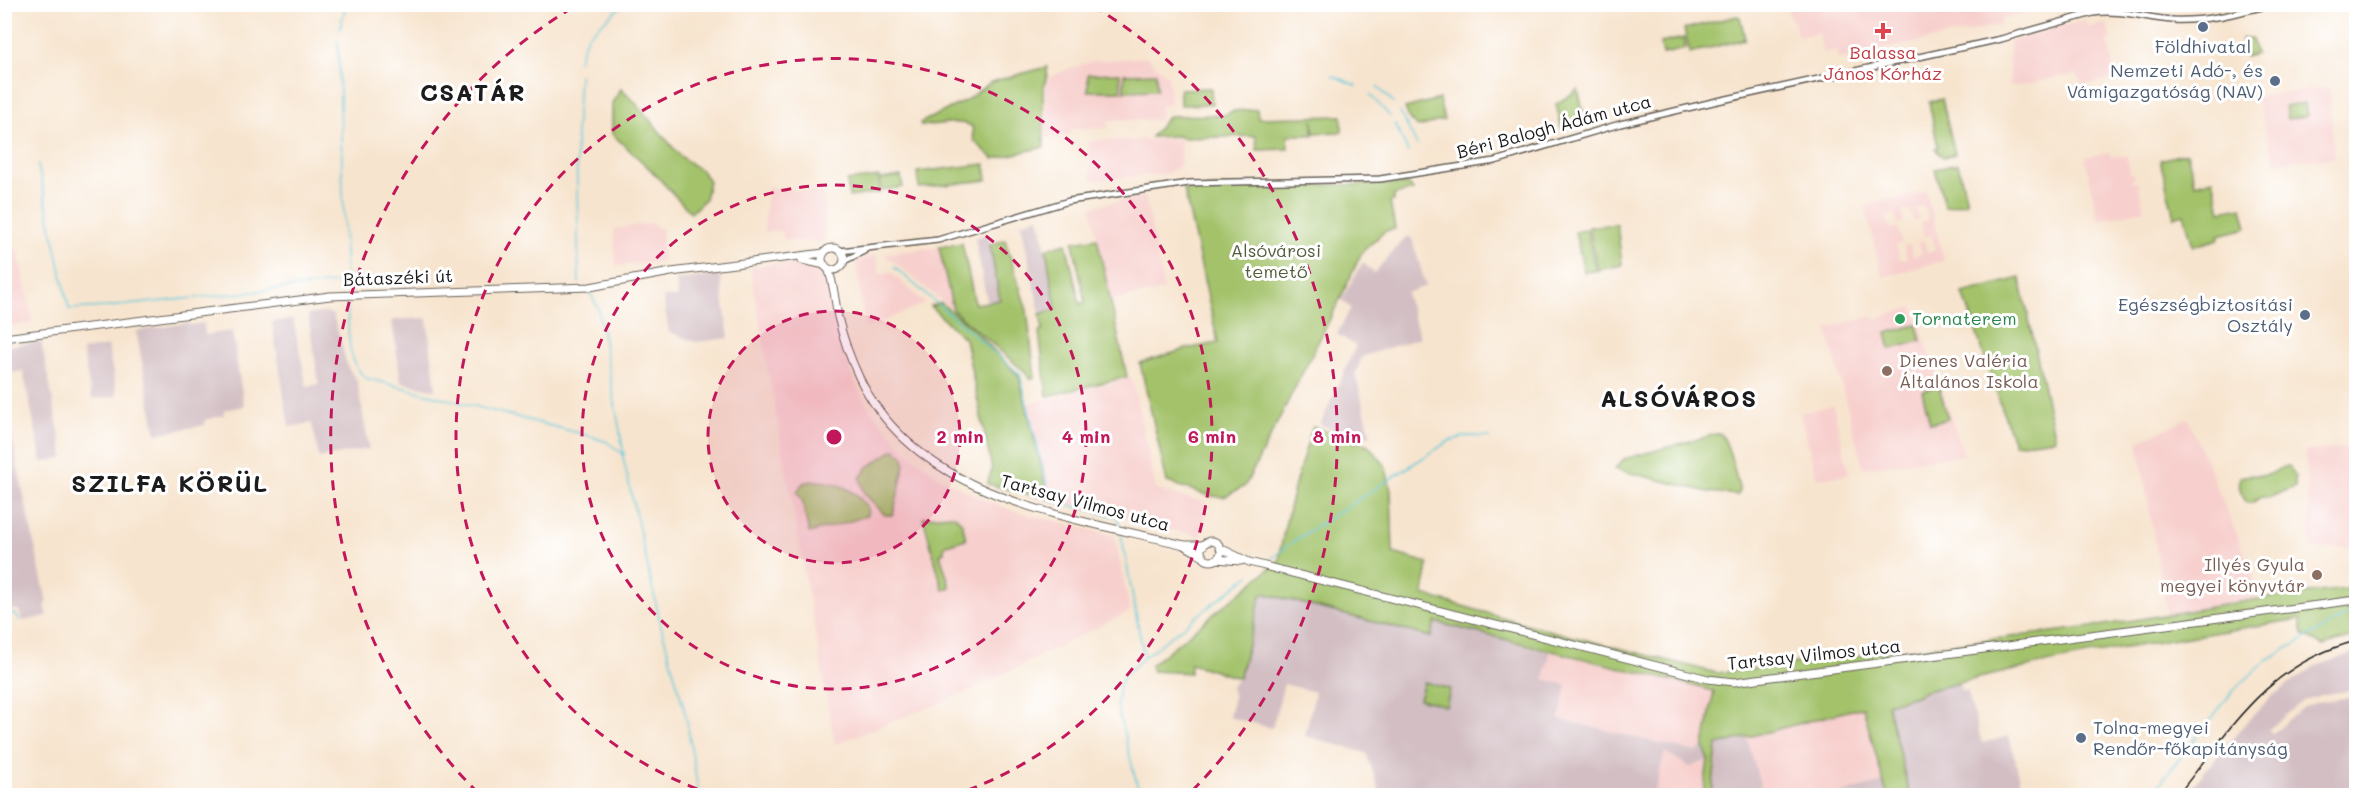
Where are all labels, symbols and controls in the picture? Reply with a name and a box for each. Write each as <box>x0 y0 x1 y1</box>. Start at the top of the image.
marker: Földhivatal <box>2196 20 2210 34</box>
marker: Balassa János Kórház <box>1874 22 1892 40</box>
place label: Földhivatal <box>2155 34 2251 58</box>
place label: Balassa János Kórház <box>1824 40 1942 85</box>
place label: Nemzeti Adó-, és Vámigazgatóság (NAV) <box>2067 58 2263 103</box>
marker: Nemzeti Adó-, és Vámigazgatóság (NAV) <box>2268 74 2282 88</box>
district label: CSATÁR <box>420 76 526 107</box>
street label: Béri Balogh Ádám utca <box>1454 88 1654 164</box>
park label: Alsóvárosi temető <box>1231 238 1321 283</box>
street label: Bátaszéki út <box>343 263 453 291</box>
place label: Egészségbiztosítási Osztály <box>2118 292 2293 337</box>
place label: Tornaterem <box>1912 306 2017 330</box>
marker: Egészségbiztosítási Osztály <box>2298 308 2312 322</box>
marker: Tornaterem <box>1893 312 1907 326</box>
place label: Dienes Valéria Általános Iskola <box>1899 348 2039 393</box>
marker: Dienes Valéria Általános Iskola <box>1880 364 1894 378</box>
district label: ALSÓVÁROS <box>1600 382 1758 413</box>
text: 2 min <box>936 424 984 448</box>
text: 4 min <box>1062 424 1110 448</box>
text: 6 min <box>1188 424 1236 448</box>
text: 8 min <box>1313 424 1361 448</box>
centre of rings <box>824 427 844 447</box>
district label: SZILFA KÖRÜL <box>71 467 269 498</box>
street label: Tartsay Vilmos utca <box>998 468 1172 536</box>
place label: Illyés Gyula megyei könyvtár <box>2160 552 2305 597</box>
marker: Illyés Gyula megyei könyvtár <box>2310 568 2324 582</box>
street label: Tartsay Vilmos utca <box>1726 633 1902 675</box>
place label: Tolna-megyei Rendőr-főkapitányság <box>2093 715 2288 760</box>
marker: Tolna-megyei Rendőr-főkapitányság <box>2074 731 2088 745</box>

